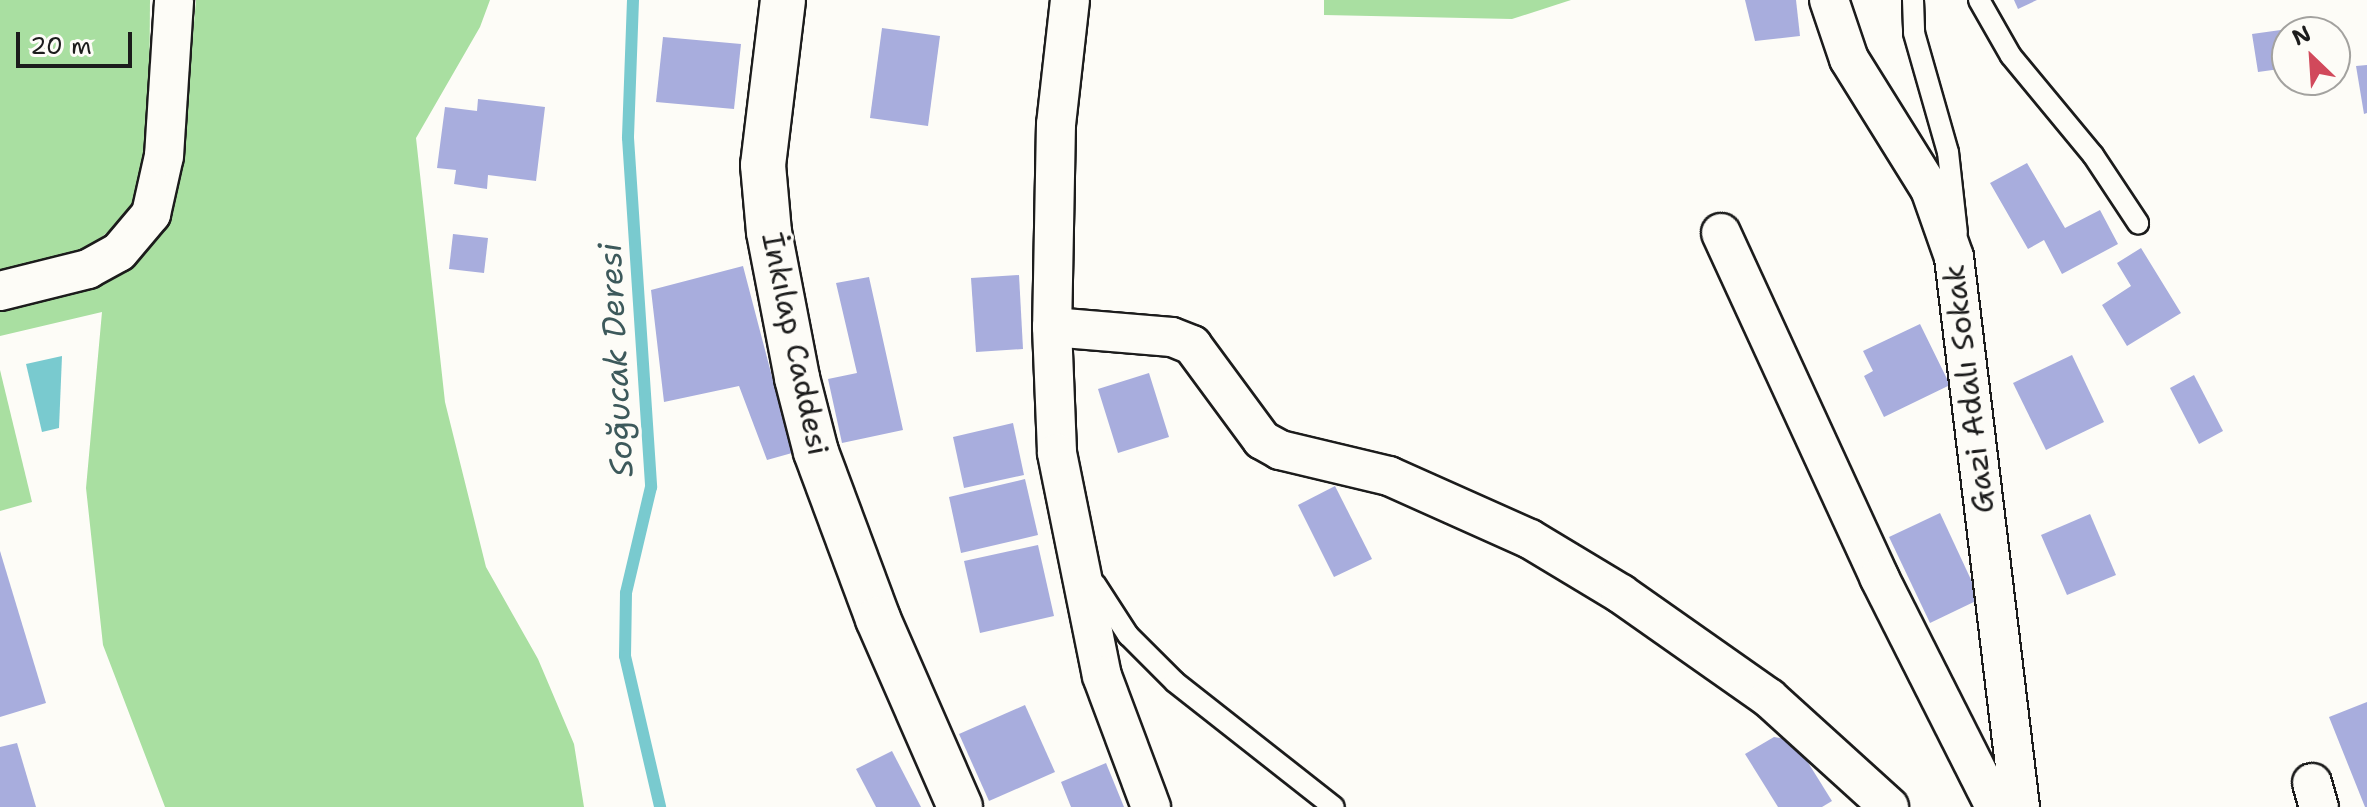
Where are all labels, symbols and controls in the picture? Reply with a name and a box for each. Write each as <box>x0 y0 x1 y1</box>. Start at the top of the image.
scale bar <box>20 16 136 66</box>
north arrow <box>2271 16 2351 96</box>
text: N <box>2287 19 2316 52</box>
text: 20 m <box>30 30 92 62</box>
street label: İnkılap Caddesi <box>754 229 836 459</box>
water label: Soğucak Deresi <box>591 242 641 478</box>
street label: Gazi Adalı Sokak <box>1936 263 2002 515</box>

